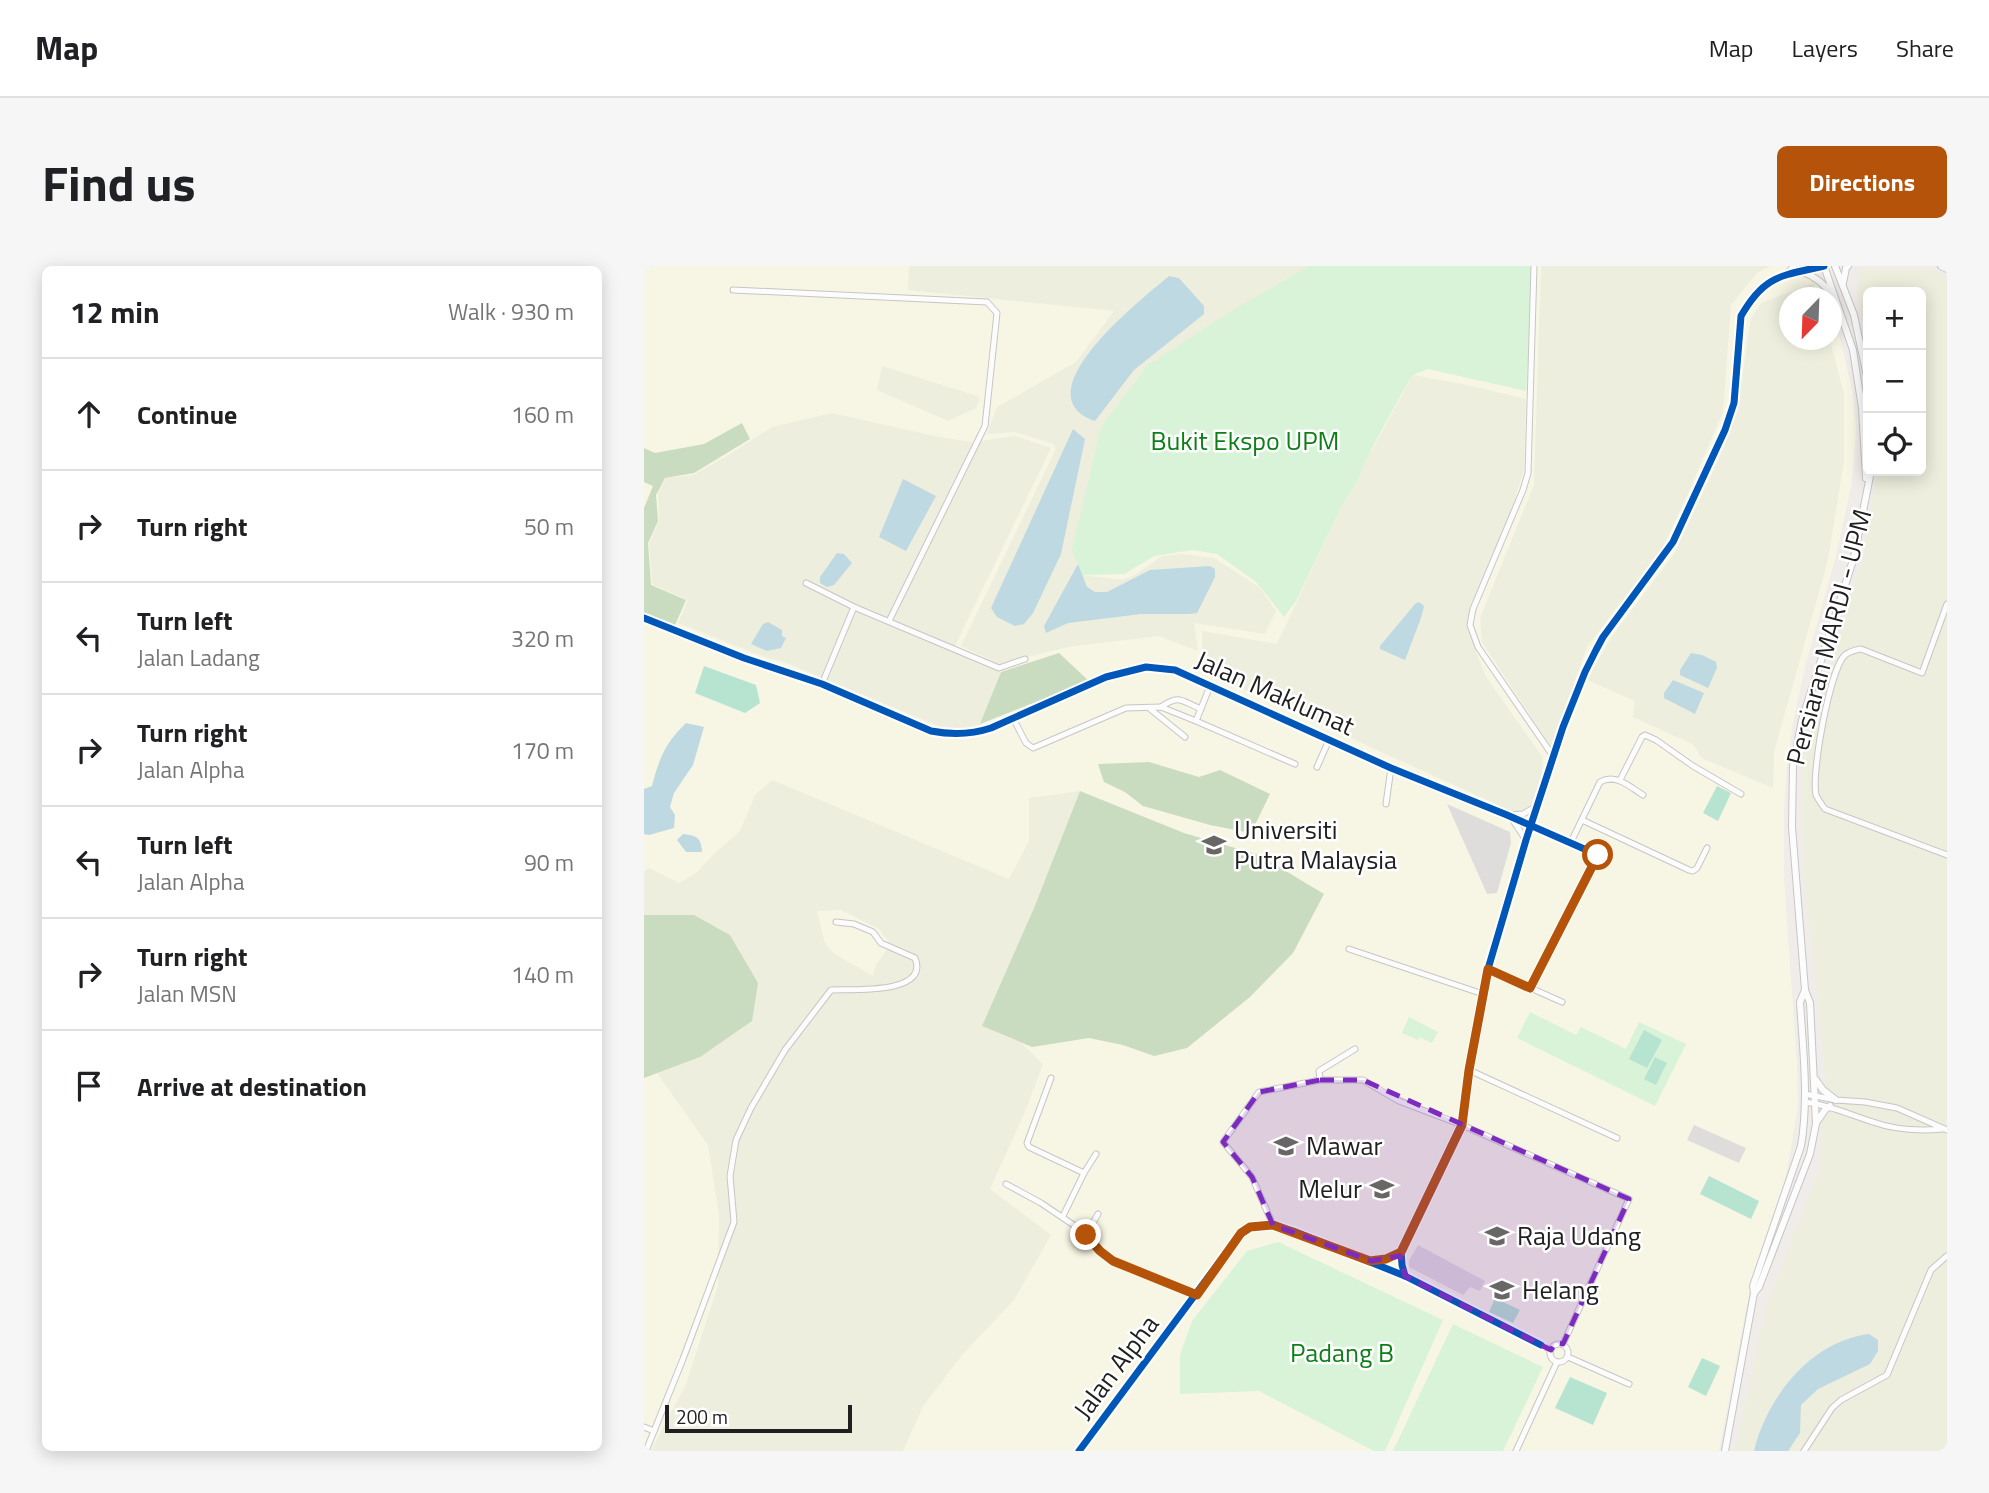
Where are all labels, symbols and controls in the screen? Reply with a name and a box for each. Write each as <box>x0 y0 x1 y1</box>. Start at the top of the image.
text: Map <box>35 23 98 73</box>
text: Map <box>1709 30 1754 66</box>
text: Layers <box>1792 30 1858 66</box>
text: Share <box>1896 30 1954 66</box>
text: Find us <box>42 145 196 220</box>
button: Directions <box>1777 146 1947 218</box>
north arrow <box>1779 287 1842 350</box>
map controls <box>1863 287 1926 476</box>
button: + <box>1863 287 1926 350</box>
text: 12 min <box>70 289 160 335</box>
text: Walk · 930 m <box>448 294 574 329</box>
button: − <box>1863 350 1926 413</box>
icon: ahead <box>70 395 108 433</box>
text: Continue <box>137 395 237 434</box>
text: 160 m <box>511 397 574 432</box>
button: locate <box>1863 413 1926 476</box>
park label: Bukit Ekspo UPM <box>1151 421 1339 460</box>
street label: Persiaran MARDI - UPM <box>1776 505 1881 769</box>
icon: right <box>70 507 108 545</box>
text: Turn right <box>137 507 248 546</box>
text: 50 m <box>524 509 574 544</box>
text: Turn left <box>137 601 232 640</box>
icon: left <box>70 619 108 657</box>
text: 320 m <box>511 621 574 656</box>
text: Jalan Ladang <box>137 640 260 675</box>
street label: Jalan Maklumat <box>1189 640 1361 745</box>
text: Turn right <box>137 713 248 752</box>
icon: right <box>70 731 108 769</box>
text: 170 m <box>511 733 574 768</box>
text: Jalan Alpha <box>137 752 244 787</box>
place label: Universiti Putra Malaysia <box>1234 810 1397 879</box>
text: Turn left <box>137 825 232 864</box>
school or university icon: Universiti Putra Malaysia <box>1200 831 1228 859</box>
route start <box>1582 839 1613 870</box>
icon: left <box>70 843 108 881</box>
text: 90 m <box>524 845 574 880</box>
text: Jalan Alpha <box>137 864 244 899</box>
text: Turn right <box>137 937 248 976</box>
icon: right <box>70 955 108 993</box>
text: 140 m <box>511 957 574 992</box>
text: Jalan MSN <box>137 976 237 1011</box>
icon: arrive <box>70 1067 108 1105</box>
text: Arrive at destination <box>137 1067 367 1106</box>
place label: Mawar <box>1306 1126 1383 1165</box>
school or university icon: Mawar <box>1272 1132 1300 1160</box>
place label: Melur <box>1298 1169 1362 1208</box>
school or university icon: Melur <box>1368 1175 1396 1203</box>
place label: Raja Udang <box>1517 1216 1641 1255</box>
route end <box>1070 1219 1101 1250</box>
school or university icon: Raja Udang <box>1483 1222 1511 1250</box>
place label: Helang <box>1522 1270 1599 1309</box>
school or university icon: Helang <box>1488 1276 1516 1304</box>
street label: Jalan Alpha <box>1063 1306 1168 1427</box>
park label: Padang B <box>1290 1333 1394 1372</box>
scale bar <box>665 1402 852 1434</box>
text: 200 m <box>676 1402 728 1431</box>

